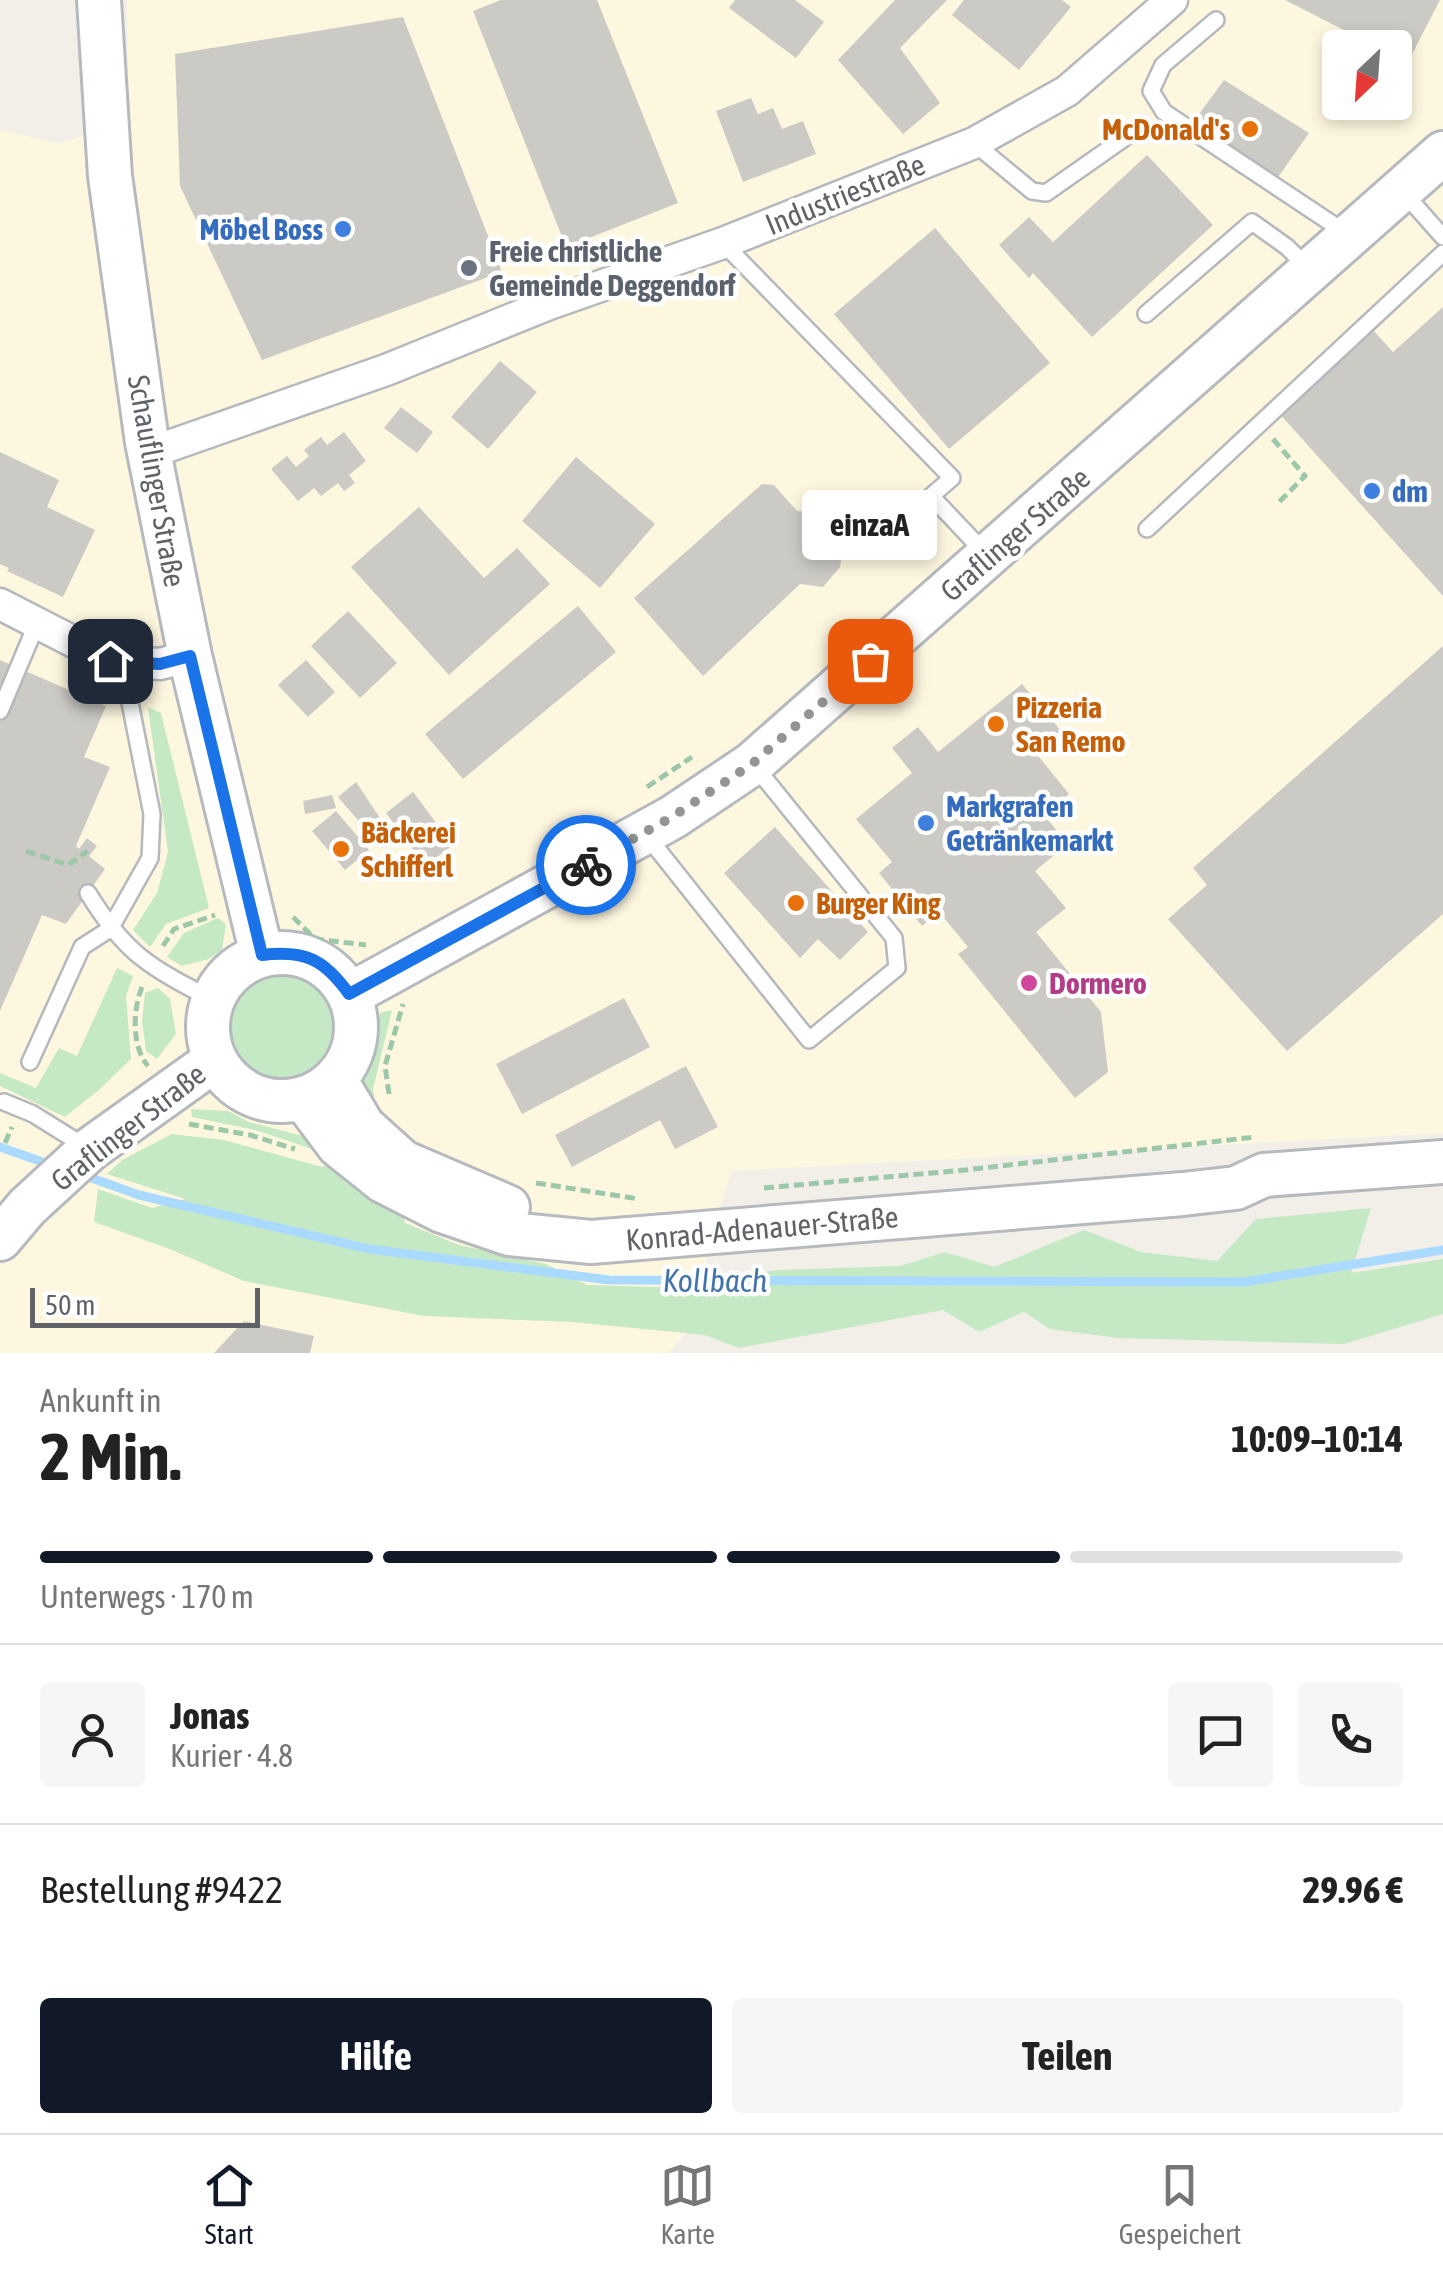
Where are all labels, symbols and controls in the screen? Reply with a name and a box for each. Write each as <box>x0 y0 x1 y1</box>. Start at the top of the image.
north arrow <box>1322 30 1412 120</box>
map controls <box>1322 30 1412 120</box>
place label: McDonald's <box>1102 112 1230 146</box>
marker: McDonald's <box>1239 118 1261 140</box>
street label: Industriestraße <box>760 147 930 241</box>
place label: Möbel Boss <box>199 212 323 246</box>
marker: Möbel Boss <box>332 218 354 240</box>
place label: Freie christliche Gemeinde Deggendorf <box>489 234 736 302</box>
marker: Freie christliche Gemeinde Deggendorf <box>458 257 480 279</box>
street label: Schauflinger Straße <box>122 372 192 590</box>
street label: Graflinger Straße <box>934 460 1096 608</box>
place label: dm <box>1392 474 1428 508</box>
marker: dm <box>1361 480 1383 502</box>
callout: einzaA <box>802 491 938 561</box>
text: einzaA <box>830 506 909 543</box>
pin <box>68 619 153 704</box>
pin <box>828 619 913 704</box>
icon: home <box>83 634 138 689</box>
icon: bag <box>843 634 898 689</box>
place label: Pizzeria San Remo <box>1016 690 1126 758</box>
marker: Pizzeria San Remo <box>985 713 1007 735</box>
place label: Markgrafen Getränkemarkt <box>946 789 1114 857</box>
marker: Markgrafen Getränkemarkt <box>915 812 937 834</box>
place label: Bäckerei Schifferl <box>361 815 456 883</box>
courier <box>536 815 636 915</box>
marker: Bäckerei Schifferl <box>330 838 352 860</box>
icon: bike <box>559 838 614 893</box>
place label: Burger King <box>816 886 941 920</box>
marker: Burger King <box>785 892 807 914</box>
place label: Dormero <box>1049 966 1147 1000</box>
marker: Dormero <box>1018 972 1040 994</box>
street label: Graflinger Straße <box>44 1056 212 1198</box>
street label: Konrad-Adenauer-Straße <box>624 1199 900 1257</box>
water label: Kollbach <box>663 1262 767 1299</box>
scale bar <box>30 1283 260 1328</box>
text: 50 m <box>45 1289 95 1321</box>
text: Ankunft in <box>40 1382 162 1419</box>
text: 10:09–10:14 <box>1231 1417 1403 1460</box>
text: 2 Min. <box>40 1419 181 1494</box>
text: Unterwegs · 170 m <box>40 1578 254 1615</box>
button: person <box>40 1682 145 1787</box>
button: chat <box>1168 1682 1273 1787</box>
button: phone <box>1298 1682 1403 1787</box>
text: Jonas <box>170 1694 250 1737</box>
text: Kurier · 4.8 <box>170 1737 293 1774</box>
text: Bestellung #9422 <box>40 1868 283 1911</box>
text: 29.96 € <box>1302 1868 1403 1911</box>
button: Hilfe <box>40 1998 712 2113</box>
button: Teilen <box>732 1998 1403 2113</box>
tab: Start <box>202 2158 257 2250</box>
tab: Karte <box>660 2158 715 2250</box>
tab: Gespeichert <box>1119 2158 1241 2250</box>

